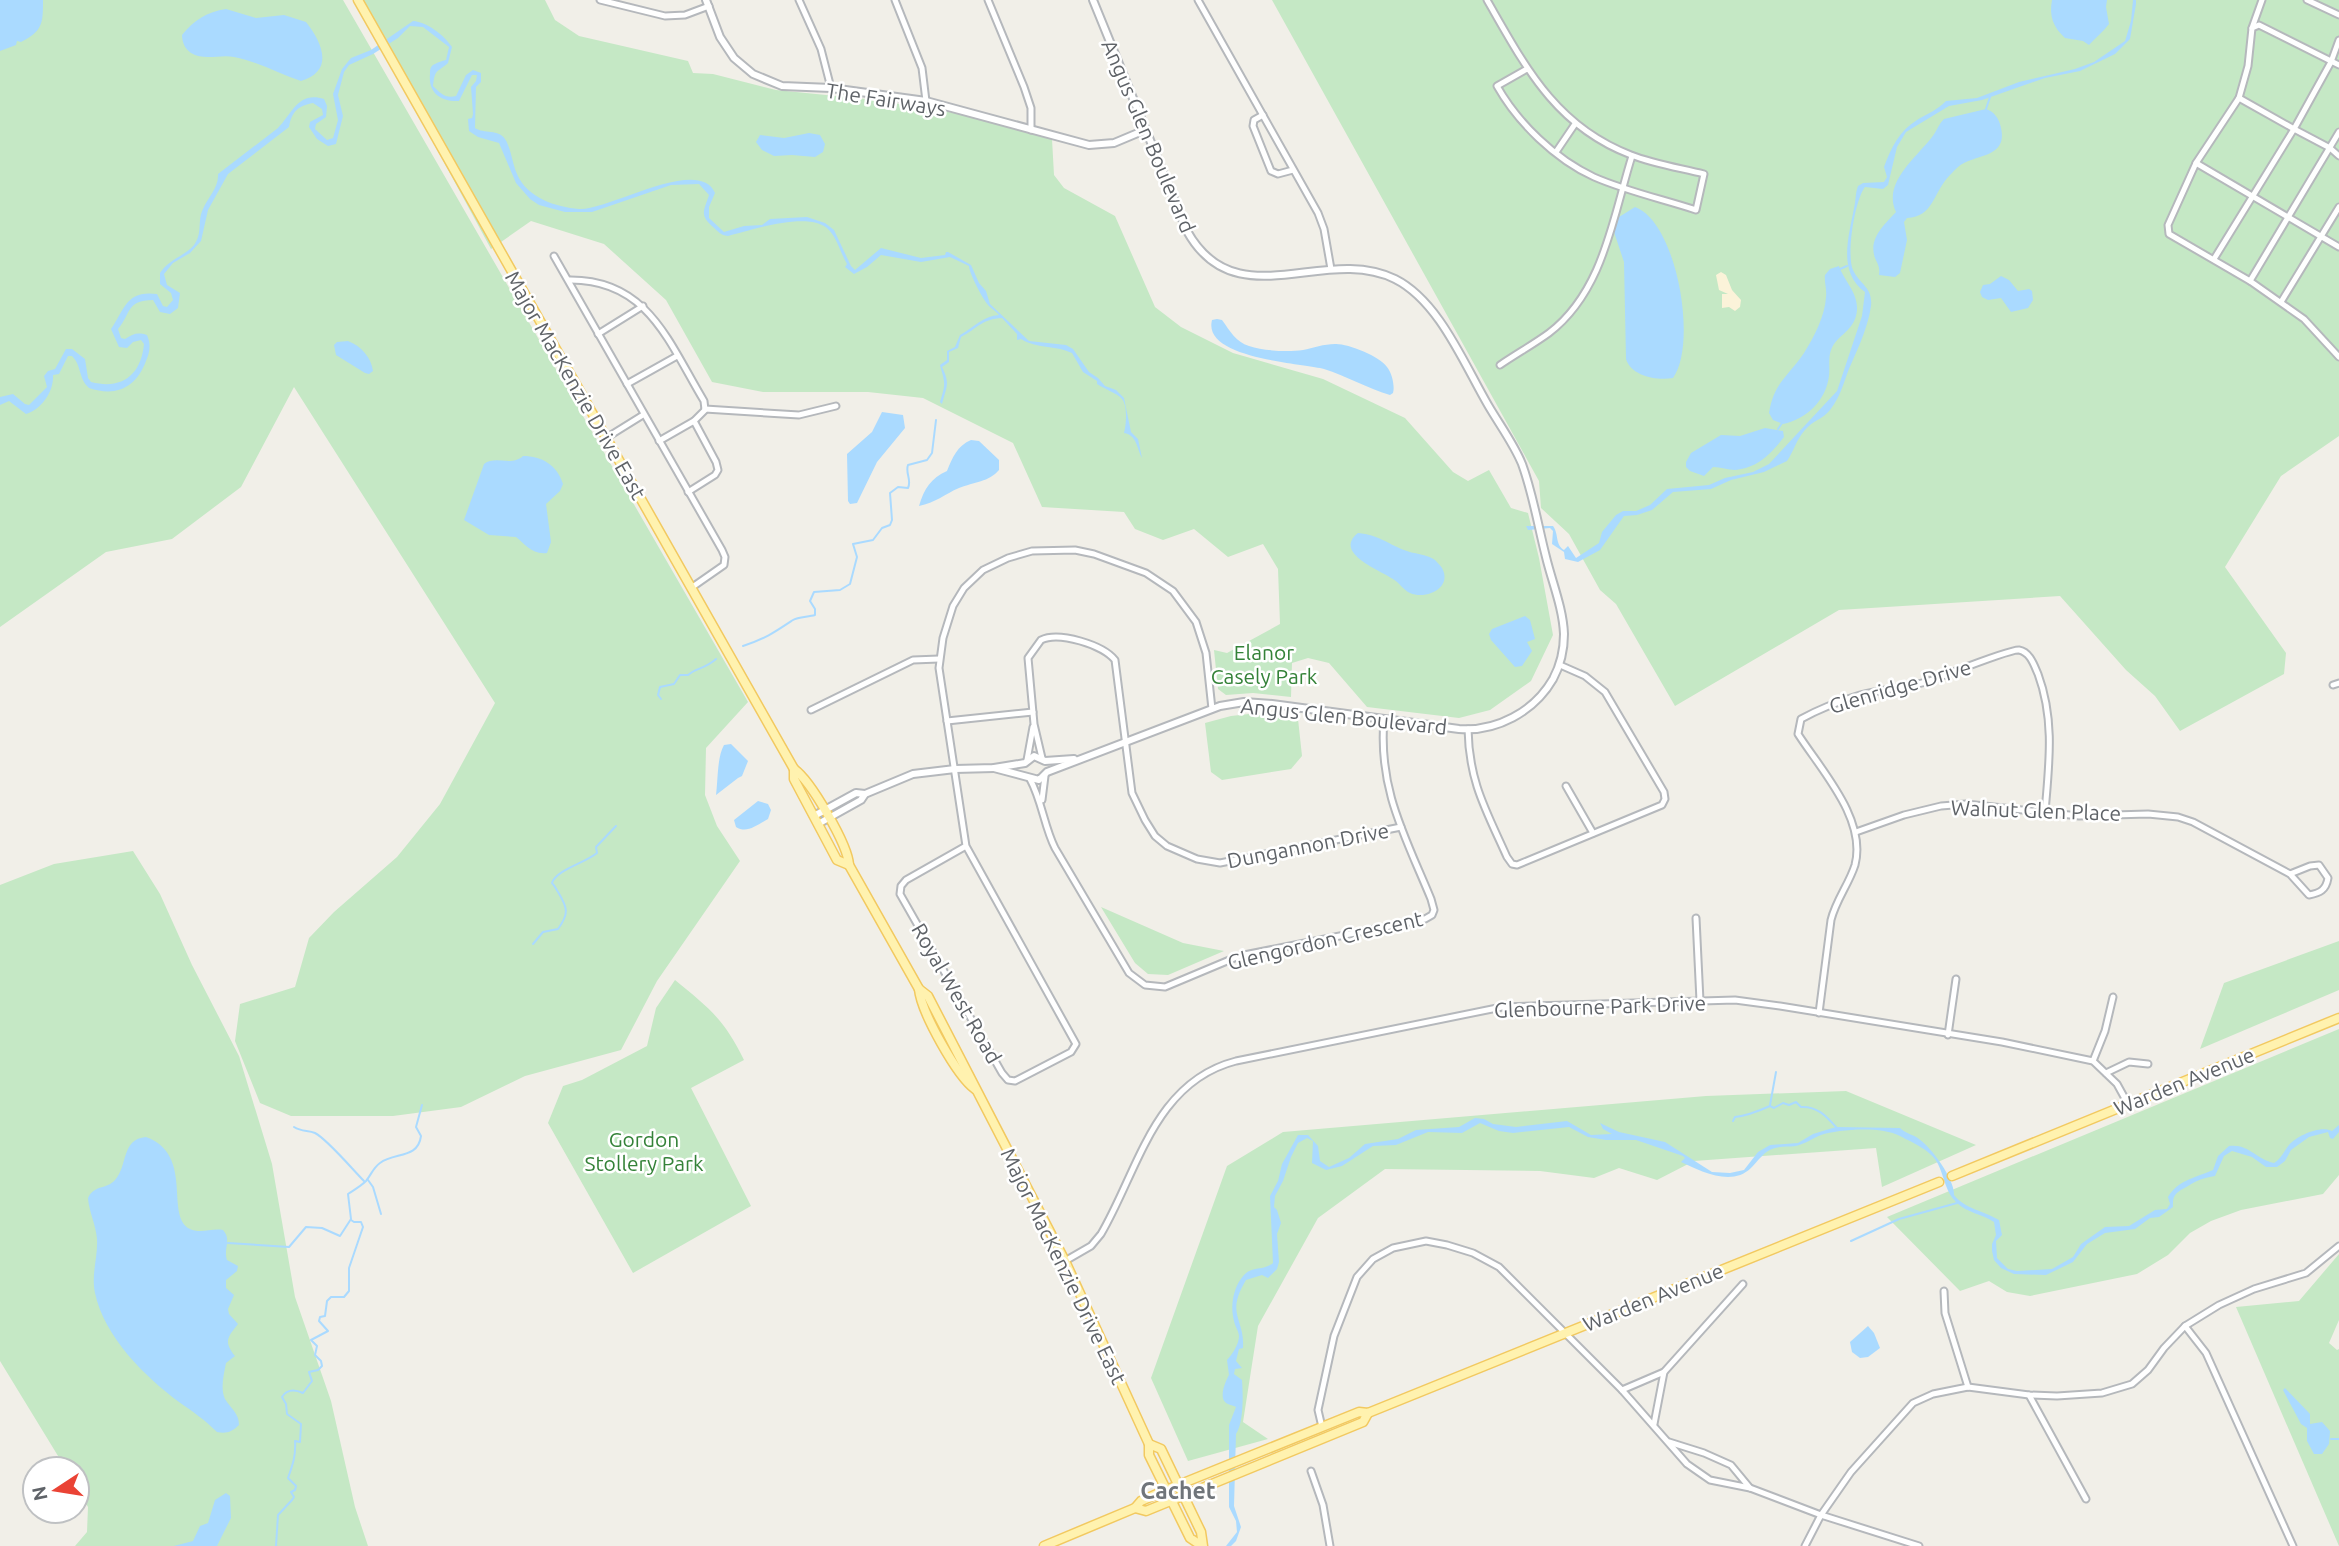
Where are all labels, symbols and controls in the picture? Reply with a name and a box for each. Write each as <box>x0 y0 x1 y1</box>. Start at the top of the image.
street label: Angus Glen Boulevard <box>1097 36 1201 236</box>
street label: The Fairways <box>824 78 948 120</box>
street label: Major MacKenzie Drive East <box>501 267 651 503</box>
park label: Elanor Casely Park <box>1211 640 1318 688</box>
street label: Glenridge Drive <box>1826 654 1974 718</box>
street label: Angus Glen Boulevard <box>1240 693 1448 739</box>
street label: Walnut Glen Place <box>1950 795 2122 825</box>
street label: Dungannon Drive <box>1225 818 1391 872</box>
street label: Glengordon Crescent <box>1225 906 1425 974</box>
street label: Royal West Road <box>907 919 1007 1067</box>
street label: Glenbourne Park Drive <box>1494 990 1706 1022</box>
street label: Warden Avenue <box>2110 1042 2258 1120</box>
park label: Gordon Stollery Park <box>584 1127 704 1175</box>
street label: Major MacKenzie Drive East <box>996 1144 1132 1388</box>
street label: Warden Avenue <box>1579 1258 1727 1336</box>
north arrow <box>21 1455 91 1525</box>
district label: Cachet <box>1140 1478 1216 1503</box>
text: N <box>27 1484 52 1503</box>

